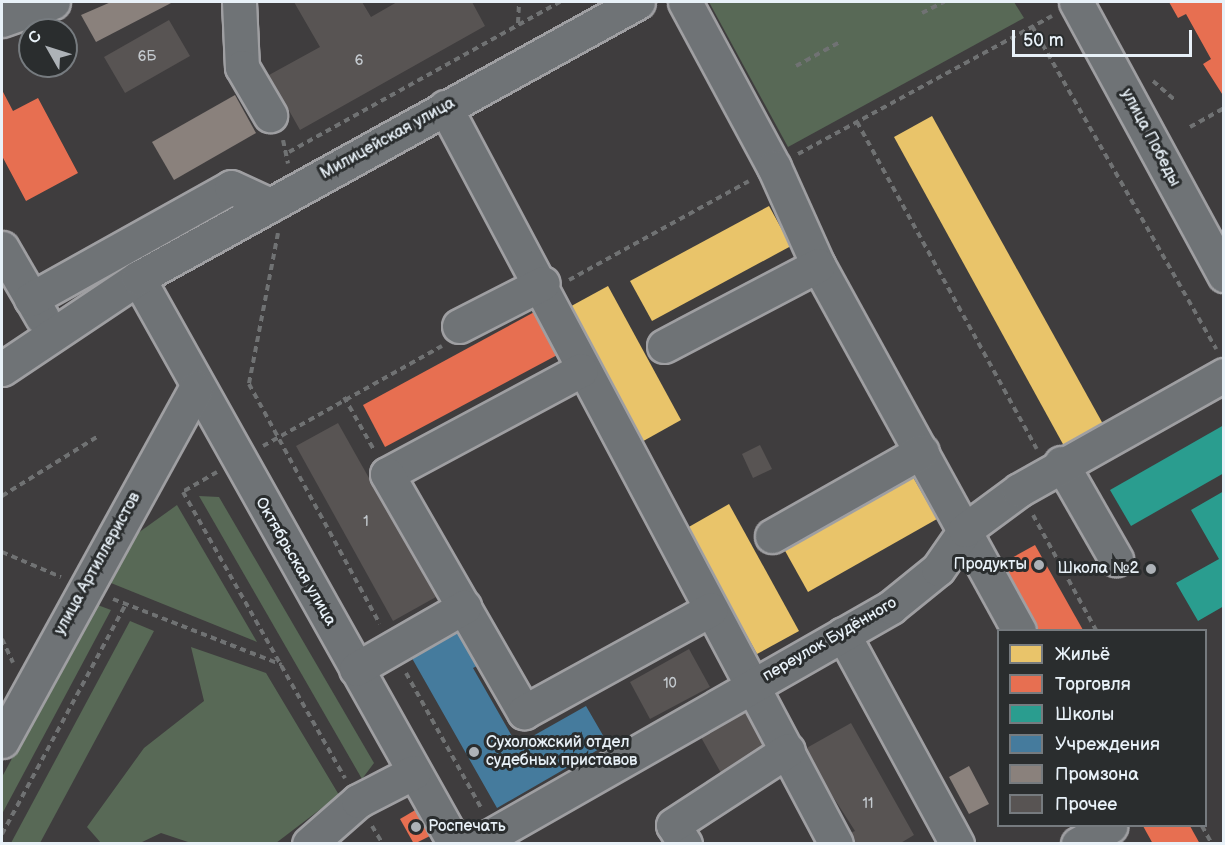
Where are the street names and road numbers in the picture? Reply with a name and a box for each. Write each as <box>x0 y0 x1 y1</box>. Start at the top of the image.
street label: улица Победы <box>1116 86 1184 190</box>
street label: Милицейская улица <box>317 94 459 184</box>
street label: улица Артиллеристов <box>51 489 145 639</box>
street label: Октябрьская улица <box>250 494 340 630</box>
street label: переулок Будённого <box>760 594 900 686</box>

